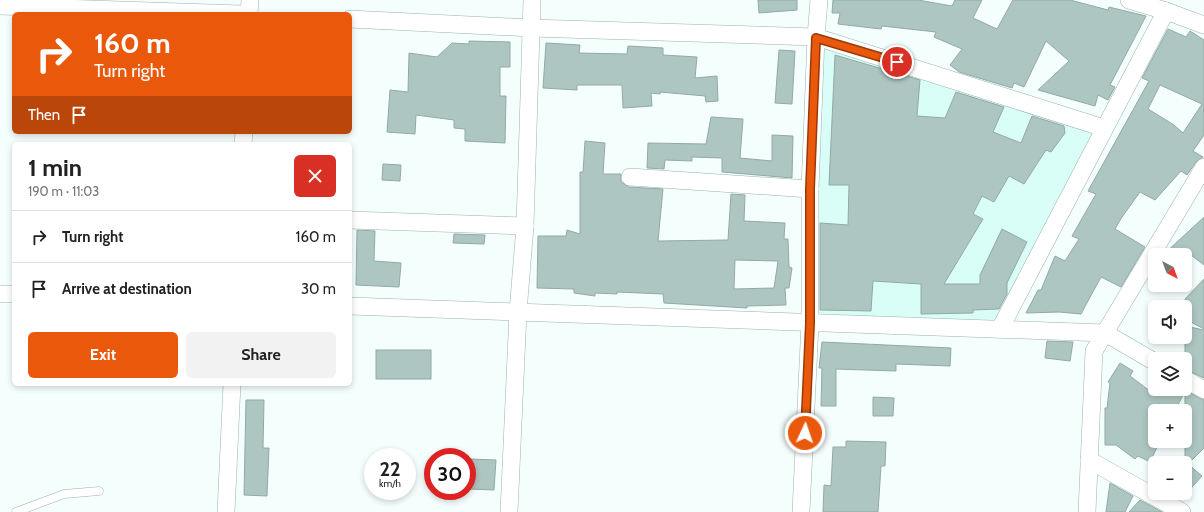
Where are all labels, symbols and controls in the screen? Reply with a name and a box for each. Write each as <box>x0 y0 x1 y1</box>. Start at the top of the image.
text: 160 m <box>94 26 170 60</box>
icon: right <box>28 28 80 80</box>
pin <box>880 45 914 79</box>
icon: arrive <box>886 51 908 73</box>
text: Turn right <box>94 60 165 82</box>
icon: arrive <box>68 104 90 126</box>
text: Then <box>28 106 60 124</box>
text: 1 min <box>28 153 82 182</box>
button: close <box>294 155 336 197</box>
text: 190 m · 11:03 <box>28 183 99 199</box>
icon: right <box>28 226 50 248</box>
text: Turn right <box>62 228 123 246</box>
text: 160 m <box>296 228 336 246</box>
north arrow <box>1148 248 1192 292</box>
map controls <box>1148 248 1192 500</box>
icon: arrive <box>28 278 50 300</box>
text: Arrive at destination <box>62 280 192 298</box>
text: 30 m <box>301 280 336 298</box>
button: sound <box>1148 300 1192 344</box>
button: Exit <box>28 332 178 378</box>
button: Share <box>186 332 336 378</box>
button: layers <box>1148 352 1192 396</box>
button: + <box>1148 404 1192 448</box>
position arrow <box>784 412 826 454</box>
speed limit sign: 30 <box>424 448 476 500</box>
button: − <box>1148 456 1192 500</box>
text: 22 <box>379 457 401 481</box>
text: km/h <box>379 477 401 490</box>

